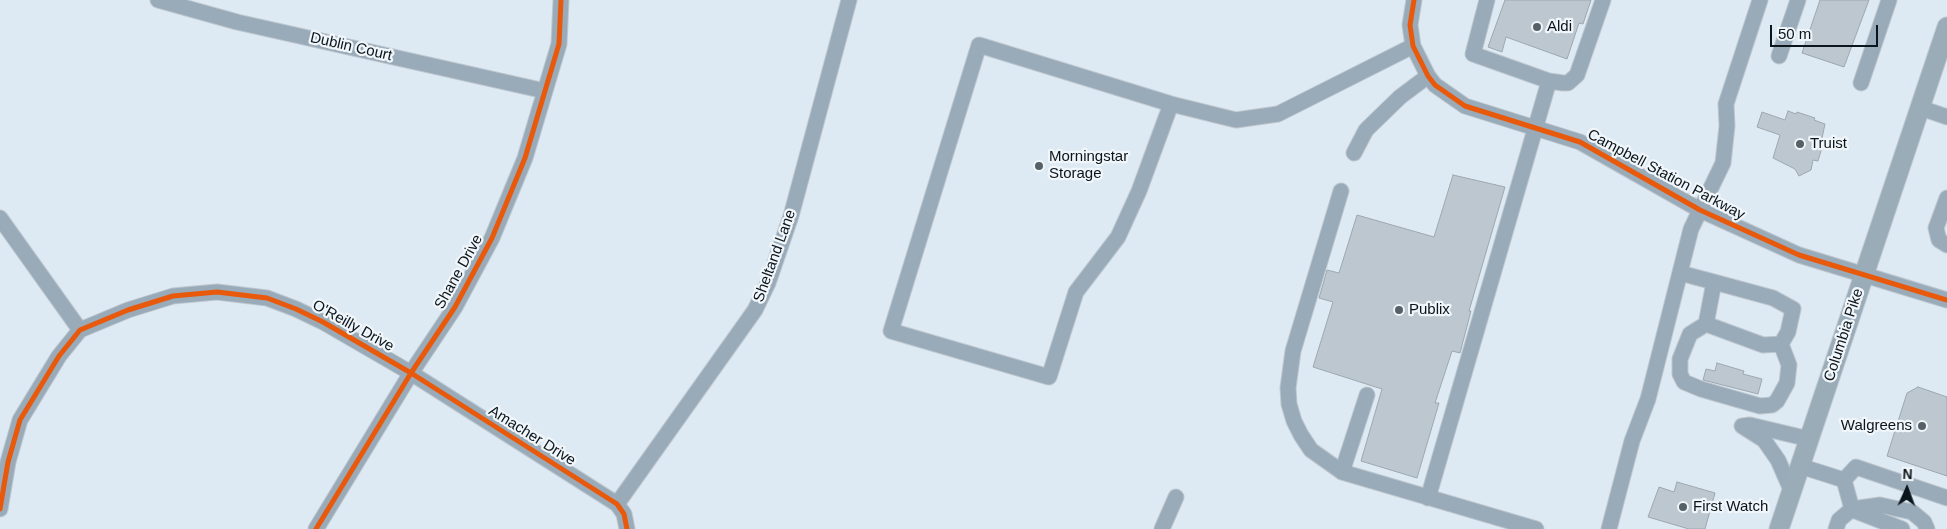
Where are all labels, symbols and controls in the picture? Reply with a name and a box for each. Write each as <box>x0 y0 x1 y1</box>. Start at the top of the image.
scale bar <box>1772 15 1880 47</box>
place label: Aldi <box>1547 18 1572 36</box>
marker: Aldi <box>1531 21 1543 33</box>
text: 50 m <box>1778 25 1811 42</box>
street label: Dublin Court <box>308 29 394 65</box>
street label: Campbell Station Parkway <box>1584 126 1748 224</box>
place label: Truist <box>1810 135 1847 153</box>
marker: Truist <box>1794 138 1806 150</box>
place label: Morningstar Storage <box>1049 148 1128 183</box>
marker: Morningstar Storage <box>1033 160 1045 172</box>
street label: Sheltand Lane <box>750 207 800 305</box>
street label: Shane Drive <box>431 232 487 312</box>
street label: Columbia Pike <box>1820 286 1868 384</box>
street label: O'Reilly Drive <box>309 296 397 356</box>
place label: Publix <box>1409 301 1450 319</box>
marker: Publix <box>1393 304 1405 316</box>
street label: Amacher Drive <box>485 402 579 470</box>
place label: Walgreens <box>1841 417 1912 435</box>
marker: Walgreens <box>1916 420 1928 432</box>
north arrow <box>1882 464 1932 514</box>
text: N <box>1902 466 1913 482</box>
place label: First Watch <box>1693 498 1768 516</box>
marker: First Watch <box>1677 501 1689 513</box>

